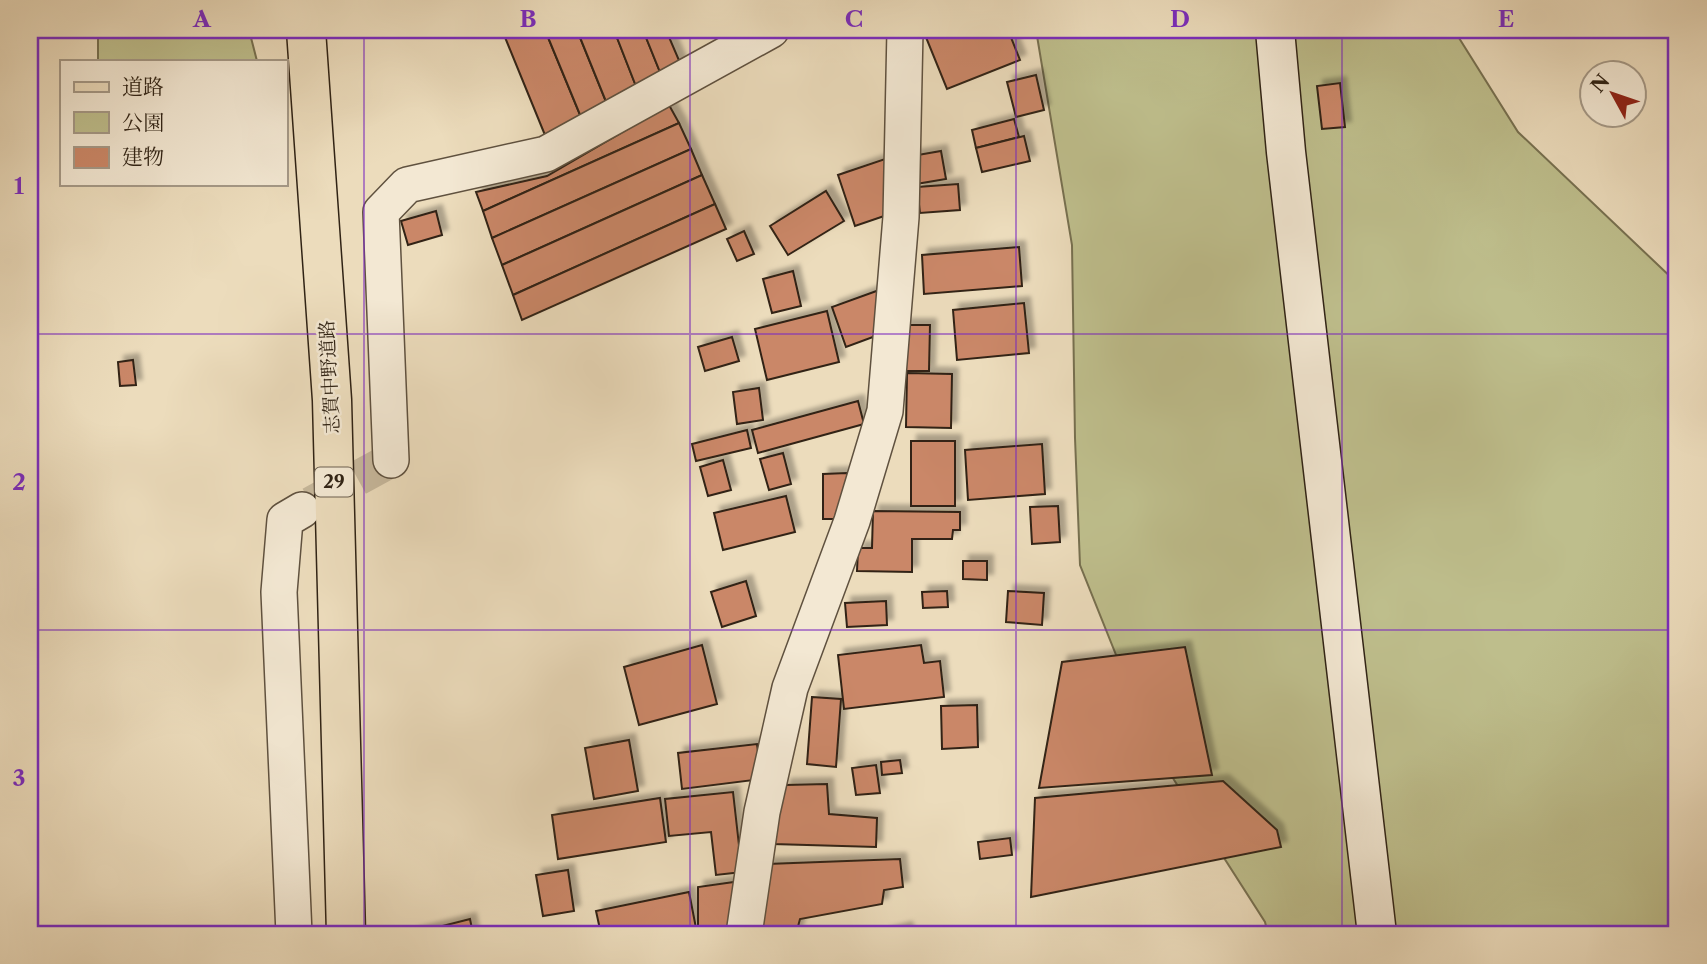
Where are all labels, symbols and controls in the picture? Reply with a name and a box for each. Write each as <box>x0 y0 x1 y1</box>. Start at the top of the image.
text: A <box>192 5 212 33</box>
text: B <box>519 5 537 33</box>
text: C <box>845 5 863 33</box>
text: D <box>1170 5 1190 33</box>
text: E <box>1498 5 1514 33</box>
legend <box>60 60 287 186</box>
north arrow <box>1578 60 1648 130</box>
text: N <box>1586 70 1614 97</box>
text: 道路 <box>122 74 164 99</box>
text: 公園 <box>122 110 164 135</box>
text: 建物 <box>122 144 164 169</box>
text: 1 <box>14 172 25 200</box>
street label: 志賀中野道路 <box>315 319 344 435</box>
text: 2 <box>12 468 26 496</box>
road number: 29 <box>315 468 353 496</box>
text: 3 <box>13 764 26 792</box>

